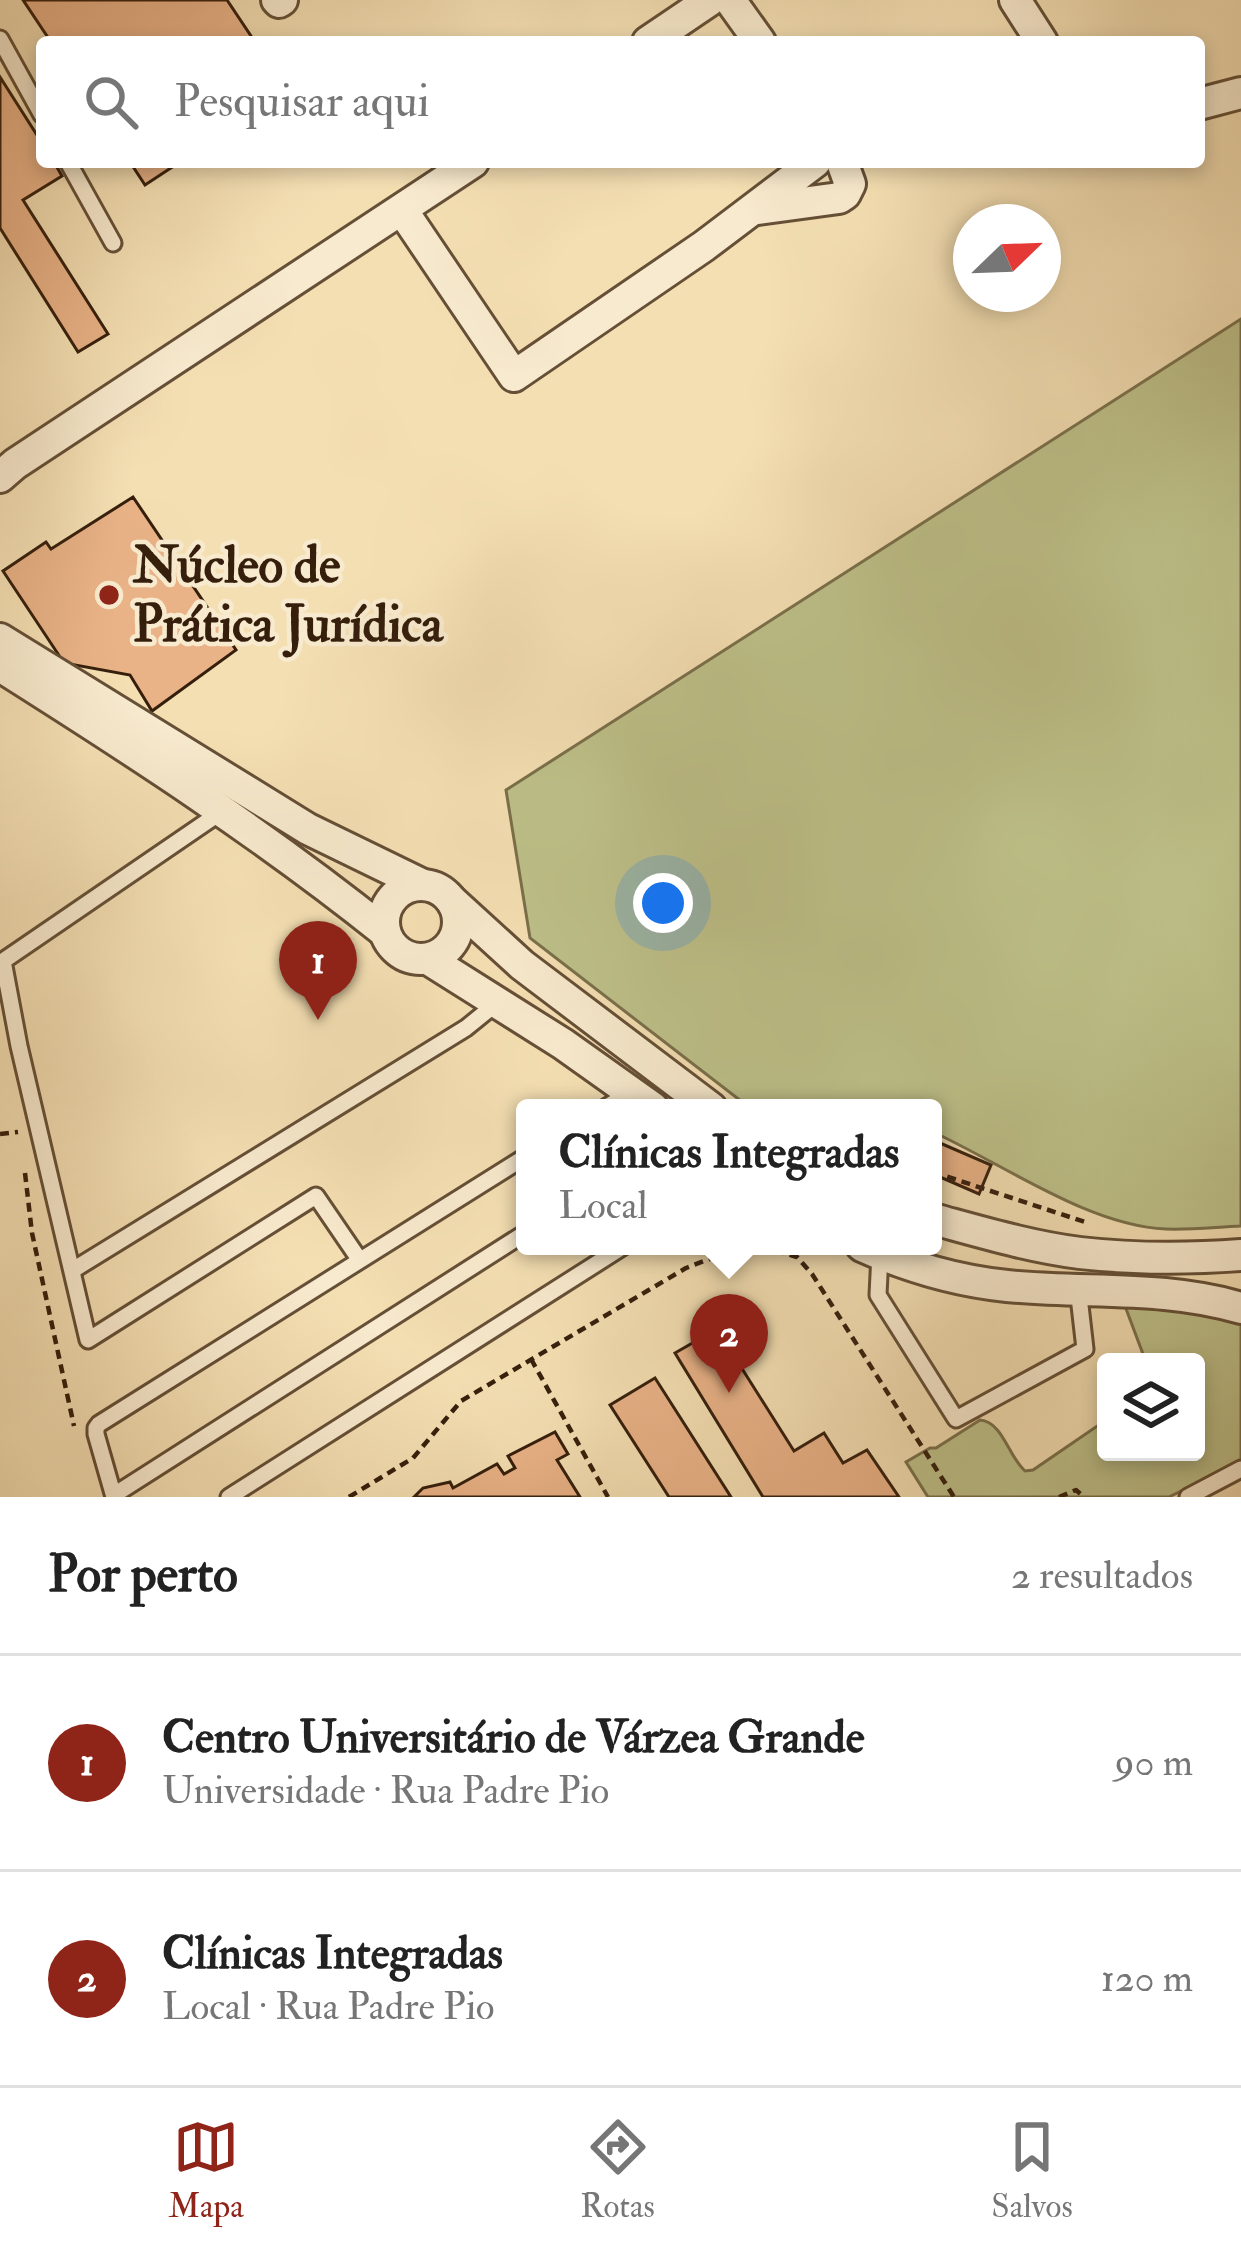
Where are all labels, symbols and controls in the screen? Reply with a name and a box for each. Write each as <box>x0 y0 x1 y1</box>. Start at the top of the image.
search box <box>36 36 1205 168</box>
icon: search <box>78 69 144 135</box>
text: Pesquisar aqui <box>174 74 430 130</box>
north arrow <box>953 204 1061 312</box>
place label: Núcleo de Prática Jurídica <box>132 534 445 658</box>
marker: Núcleo de Prática Jurídica <box>96 582 122 608</box>
your location <box>633 873 693 933</box>
pin: 1 <box>279 921 357 1020</box>
popup <box>516 1099 942 1255</box>
text: Clínicas Integradas <box>559 1125 899 1181</box>
text: Local <box>559 1181 647 1230</box>
pin: 2 <box>690 1294 768 1393</box>
map controls <box>1097 1353 1205 1461</box>
button: layers <box>1097 1353 1205 1461</box>
text: Por perto <box>48 1543 238 1607</box>
text: 2 resultados <box>1011 1551 1193 1600</box>
text: Centro Universitário de Várzea Grande <box>162 1710 865 1766</box>
text: 1 <box>80 1738 94 1787</box>
text: 90 m <box>1115 1738 1193 1787</box>
text: Universidade · Rua Padre Pio <box>162 1766 609 1815</box>
text: Clínicas Integradas <box>162 1926 503 1982</box>
text: 2 <box>77 1954 97 2003</box>
text: 120 m <box>1101 1954 1193 2003</box>
text: Local · Rua Padre Pio <box>162 1982 495 2031</box>
tab: Mapa <box>168 2114 244 2227</box>
tab: Rotas <box>580 2114 655 2227</box>
tab: Salvos <box>991 2114 1073 2227</box>

